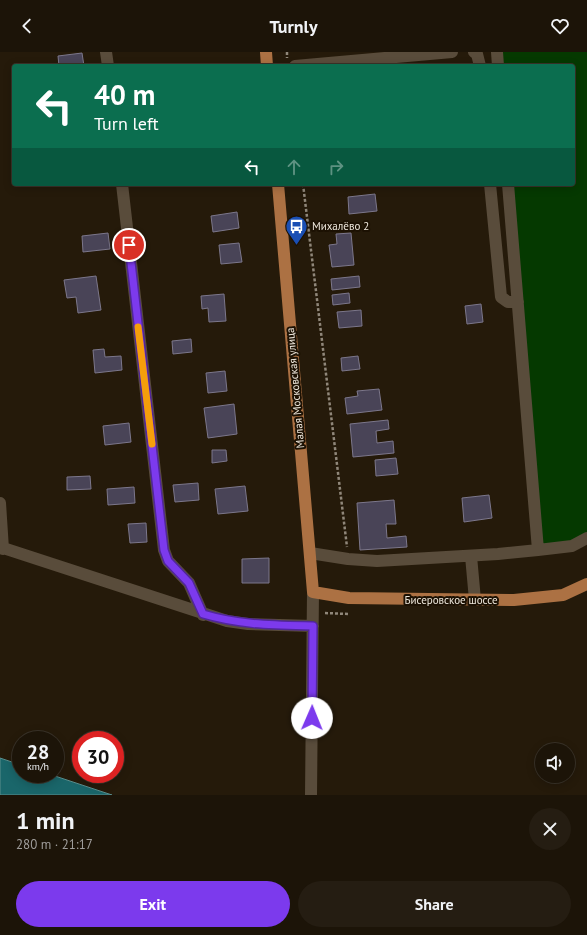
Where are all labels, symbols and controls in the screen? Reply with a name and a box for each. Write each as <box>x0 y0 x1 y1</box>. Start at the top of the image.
icon: back <box>16 15 38 37</box>
text: Turnly <box>269 15 318 38</box>
icon: heart <box>549 15 571 37</box>
text: 40 m <box>94 76 155 113</box>
icon: left <box>28 80 80 132</box>
text: Turn left <box>94 112 159 135</box>
icon: left <box>241 156 263 178</box>
icon: ahead <box>283 156 305 178</box>
icon: right <box>325 156 347 178</box>
bus stop icon: Михалёво 2 <box>283 213 309 246</box>
place label: Михалёво 2 <box>312 219 369 233</box>
pin <box>112 228 146 262</box>
icon: arrive <box>118 234 140 256</box>
street label: Малая Московская улица <box>283 327 307 449</box>
street label: Бисеровское шоссе <box>404 593 498 607</box>
position arrow <box>291 697 333 739</box>
speed limit sign: 30 <box>72 731 124 783</box>
text: 28 <box>27 739 49 765</box>
map controls <box>535 743 575 783</box>
button: sound <box>535 743 575 783</box>
text: km/h <box>27 760 49 773</box>
text: 1 min <box>16 805 75 836</box>
button: close <box>529 808 571 850</box>
text: 280 m · 21:17 <box>16 836 93 853</box>
button: Exit <box>16 881 290 927</box>
button: Share <box>298 881 571 927</box>

